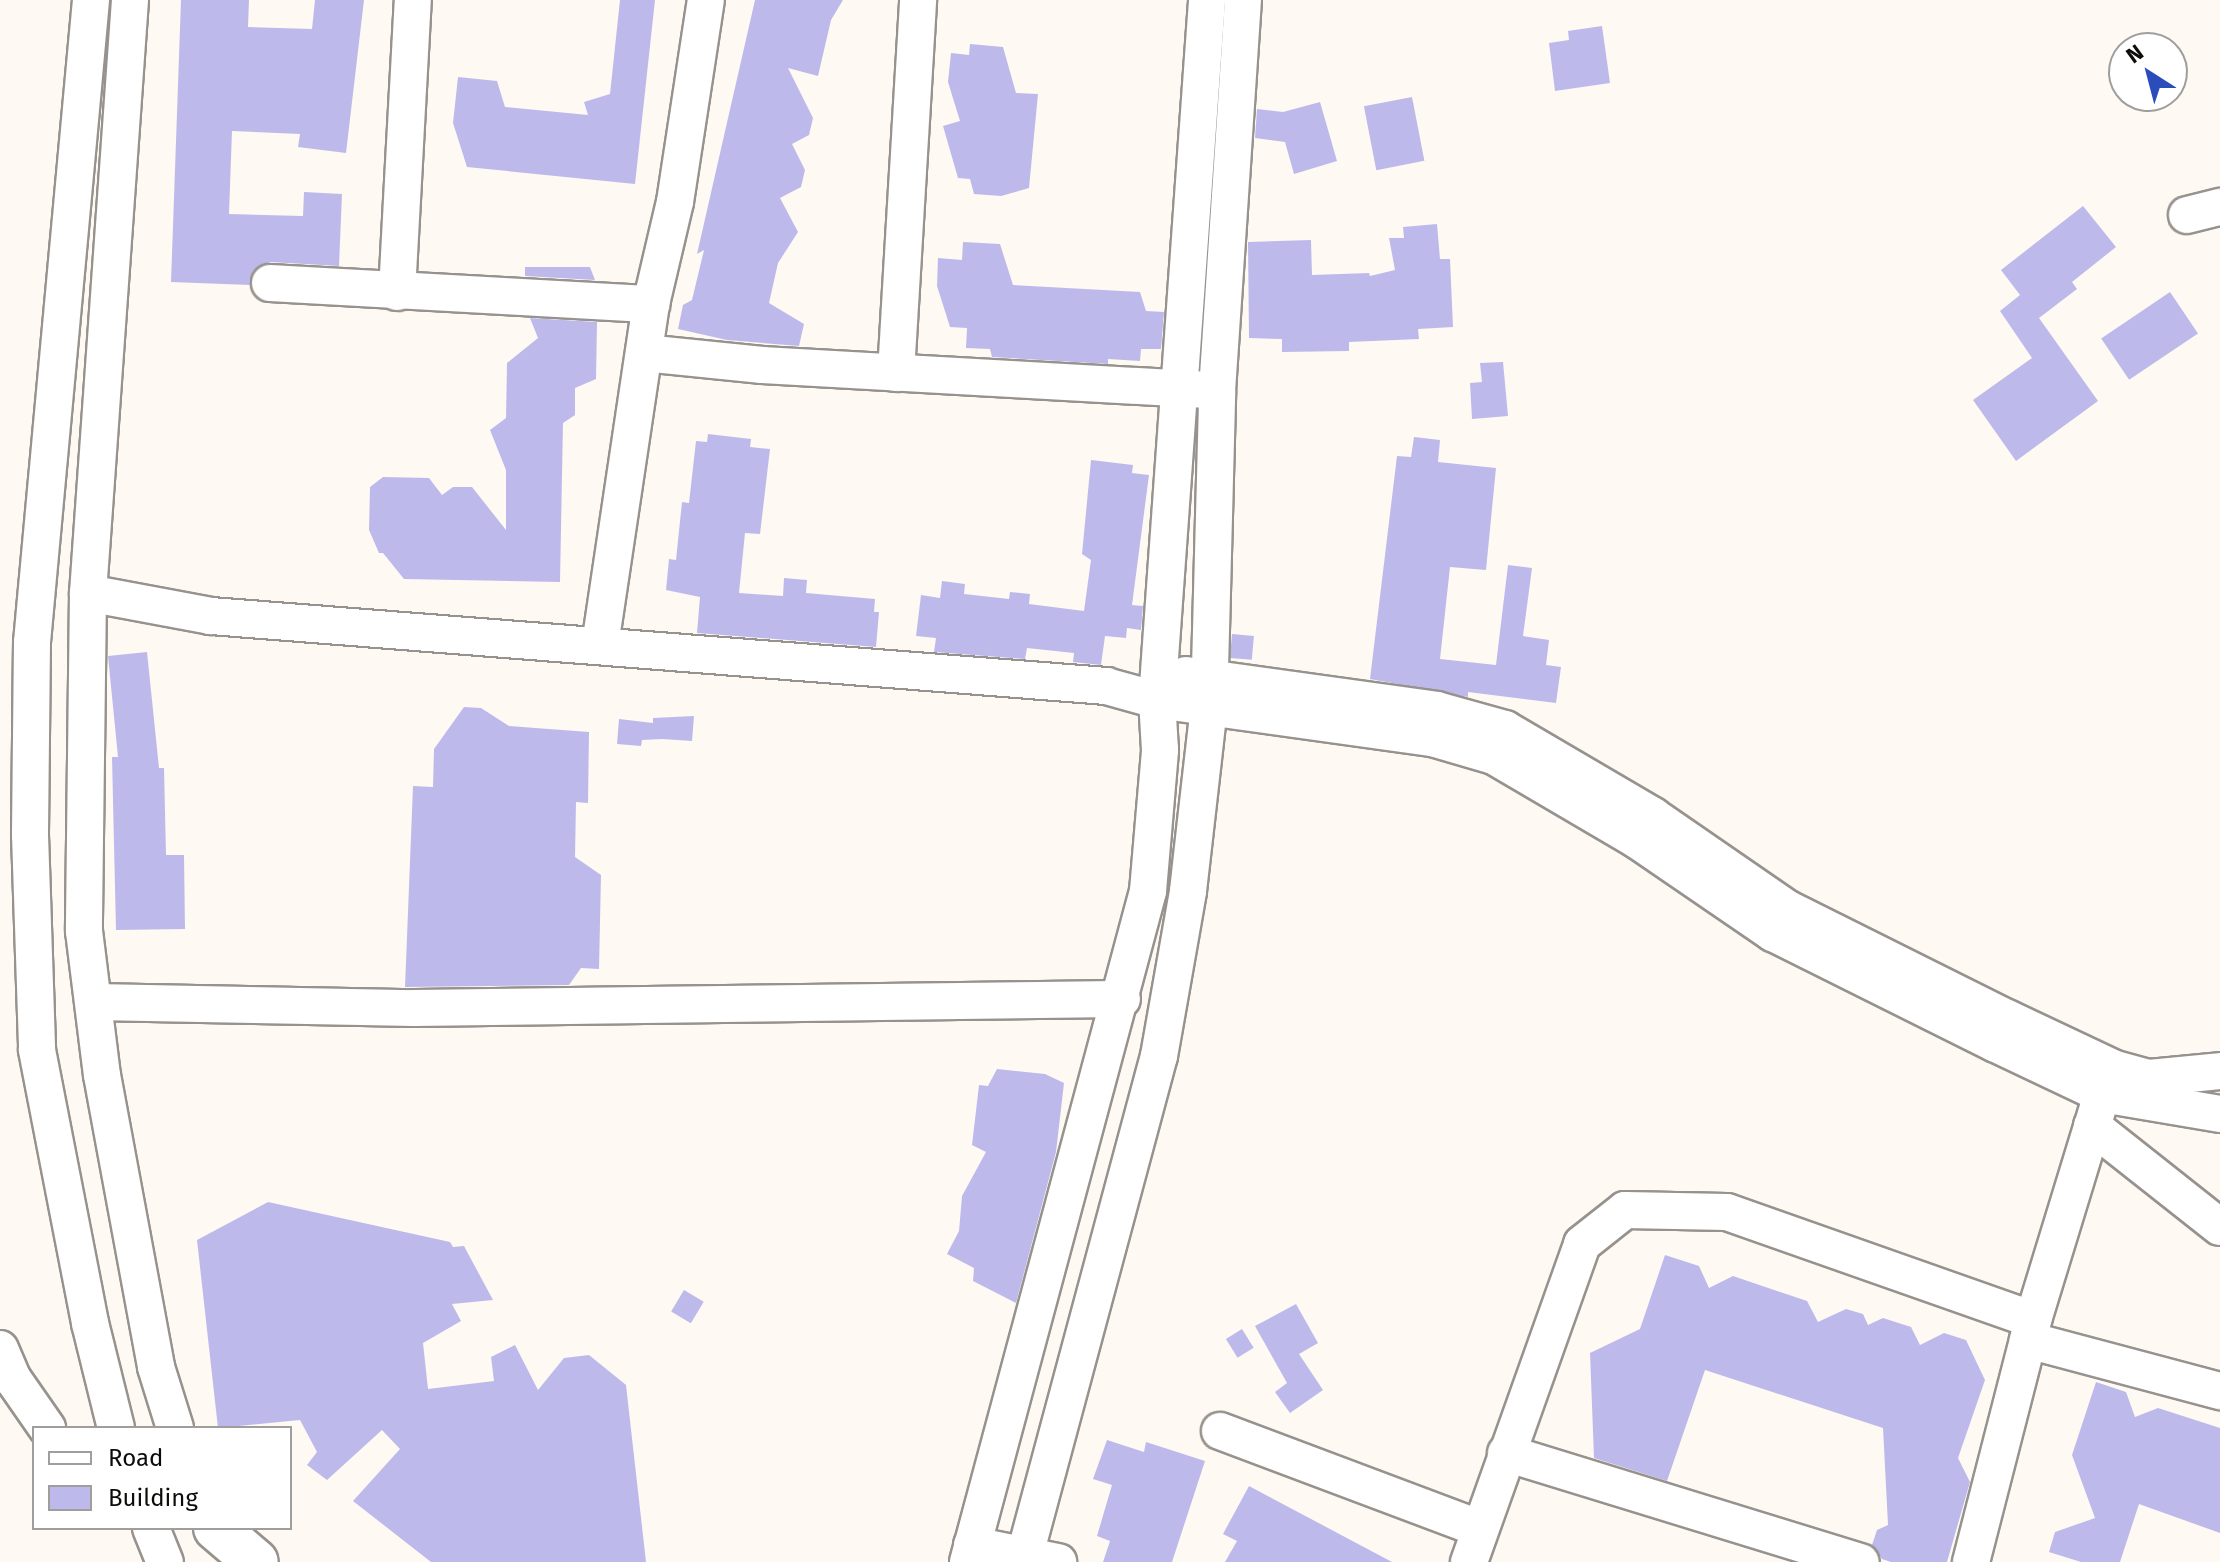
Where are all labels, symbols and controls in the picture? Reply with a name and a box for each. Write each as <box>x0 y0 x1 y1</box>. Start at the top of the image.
north arrow <box>2108 32 2188 112</box>
text: N <box>2121 39 2149 69</box>
legend <box>32 1426 292 1530</box>
text: Road <box>108 1444 163 1472</box>
text: Building <box>108 1484 198 1512</box>

